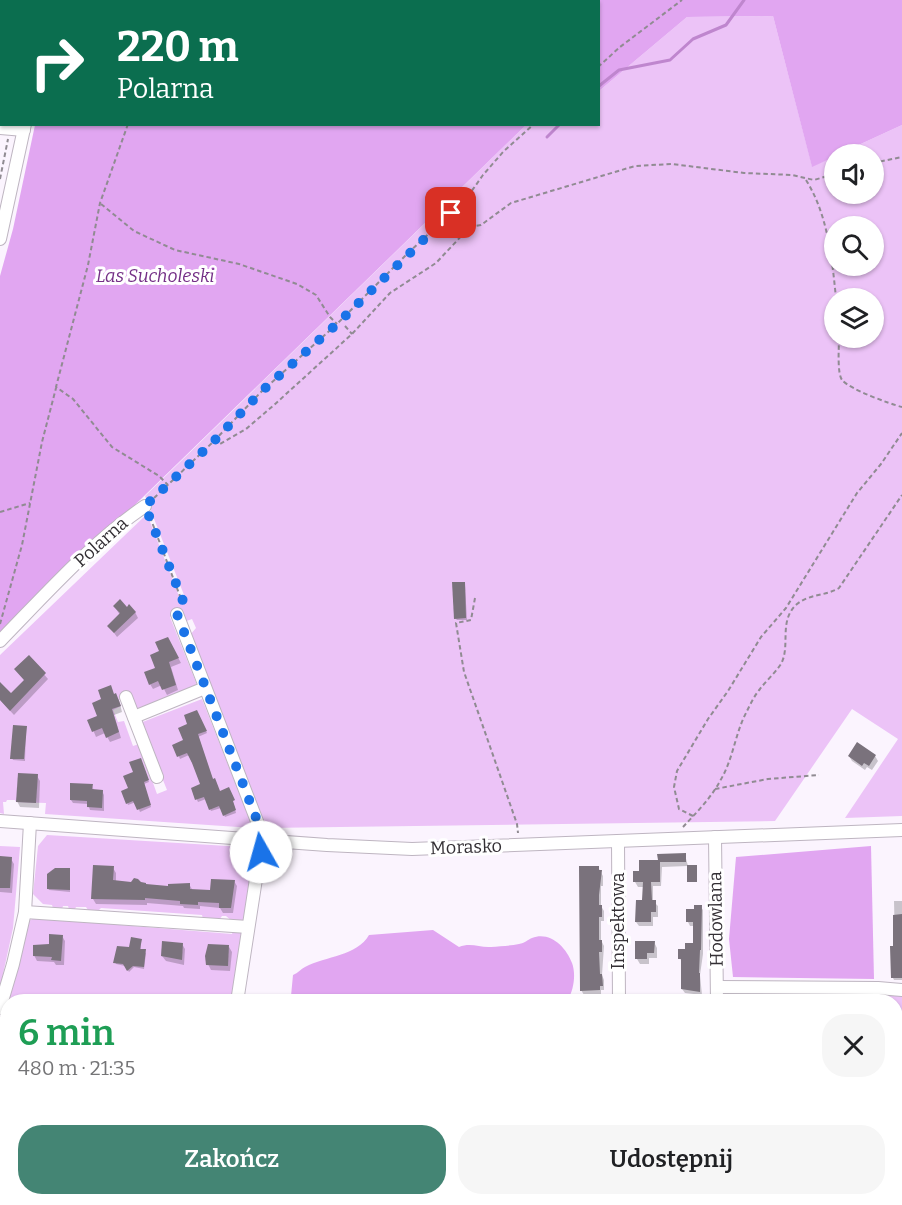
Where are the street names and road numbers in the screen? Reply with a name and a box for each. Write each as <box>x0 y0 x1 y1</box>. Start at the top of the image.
street label: Polarna <box>70 512 132 572</box>
street label: Morasko <box>430 835 502 859</box>
street label: Hodowlana <box>704 871 728 967</box>
street label: Inspektowa <box>607 872 629 969</box>

